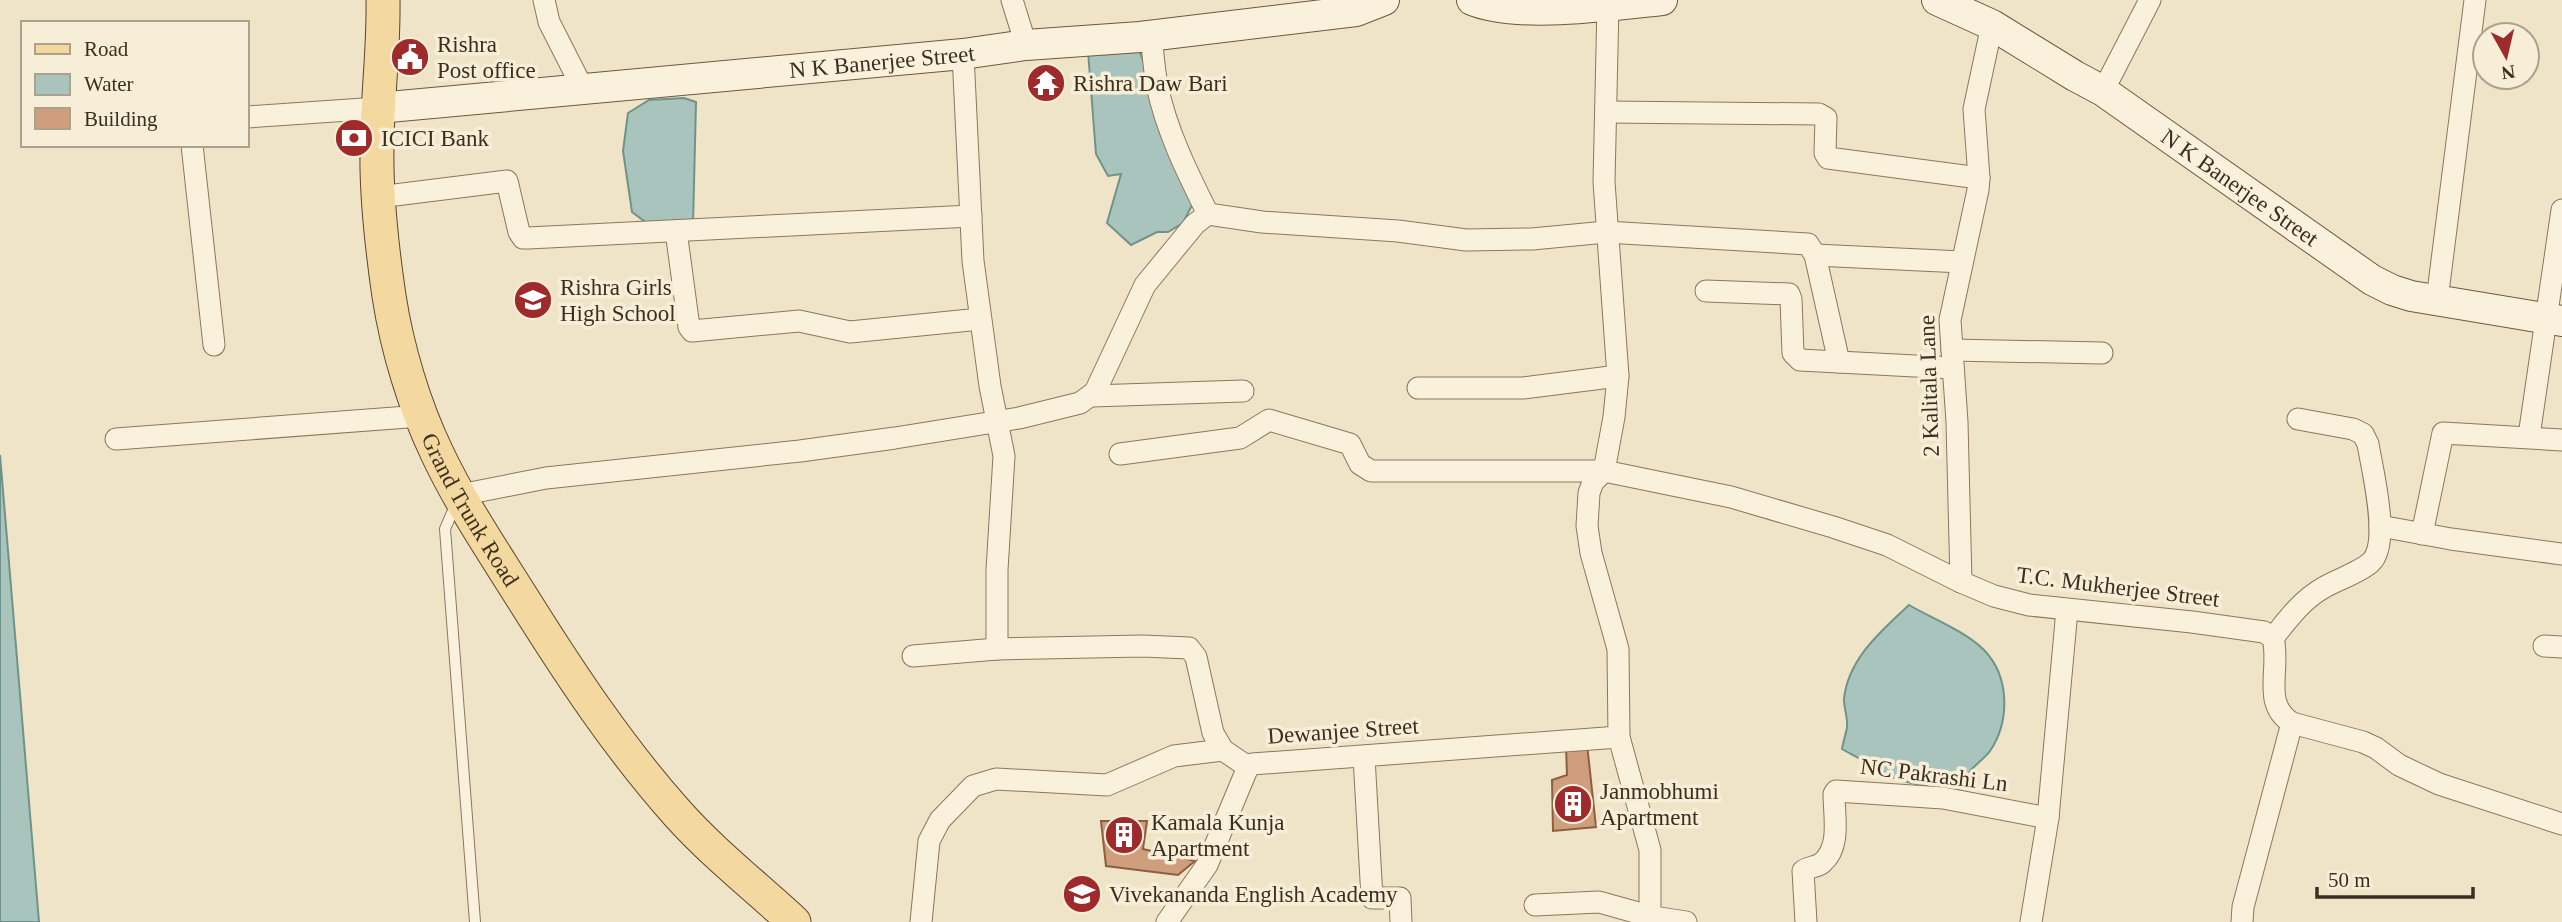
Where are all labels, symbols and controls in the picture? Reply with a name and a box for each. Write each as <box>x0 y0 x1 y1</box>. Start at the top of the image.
legend <box>21 21 248 147</box>
north arrow <box>2471 21 2541 91</box>
place label: Rishra Post office <box>437 32 536 83</box>
public building icon: Rishra Post office <box>389 36 431 78</box>
text: Road <box>84 37 129 61</box>
street label: N K Banerjee Street <box>788 40 977 82</box>
text: N <box>2500 61 2517 84</box>
temple icon: Rishra Daw Bari <box>1025 62 1067 104</box>
place label: Rishra Daw Bari <box>1073 71 1228 96</box>
text: Water <box>84 72 134 96</box>
text: Building <box>84 107 158 131</box>
bank icon: ICICI Bank <box>333 117 375 159</box>
street label: N K Banerjee Street <box>2157 124 2324 251</box>
place label: ICICI Bank <box>381 126 489 151</box>
place label: Rishra Girls High School <box>560 275 676 326</box>
school or university icon: Rishra Girls High School <box>512 279 554 321</box>
street label: 2 Kalitala Lane <box>1914 315 1944 457</box>
street label: Grand Trunk Road <box>417 429 524 591</box>
street label: T.C. Mukherjee Street <box>2015 562 2221 612</box>
street label: Dewanjee Street <box>1267 713 1420 749</box>
street label: NC Pakrashi Ln <box>1859 754 2010 796</box>
place label: Janmobhumi Apartment <box>1600 779 1719 830</box>
building icon: Janmobhumi Apartment <box>1552 783 1594 825</box>
place label: Kamala Kunja Apartment <box>1151 810 1284 861</box>
building icon: Kamala Kunja Apartment <box>1103 814 1145 856</box>
scale bar <box>2317 856 2473 900</box>
text: 50 m <box>2328 868 2371 892</box>
school or university icon: Vivekananda English Academy <box>1061 873 1103 915</box>
place label: Vivekananda English Academy <box>1109 882 1398 907</box>

